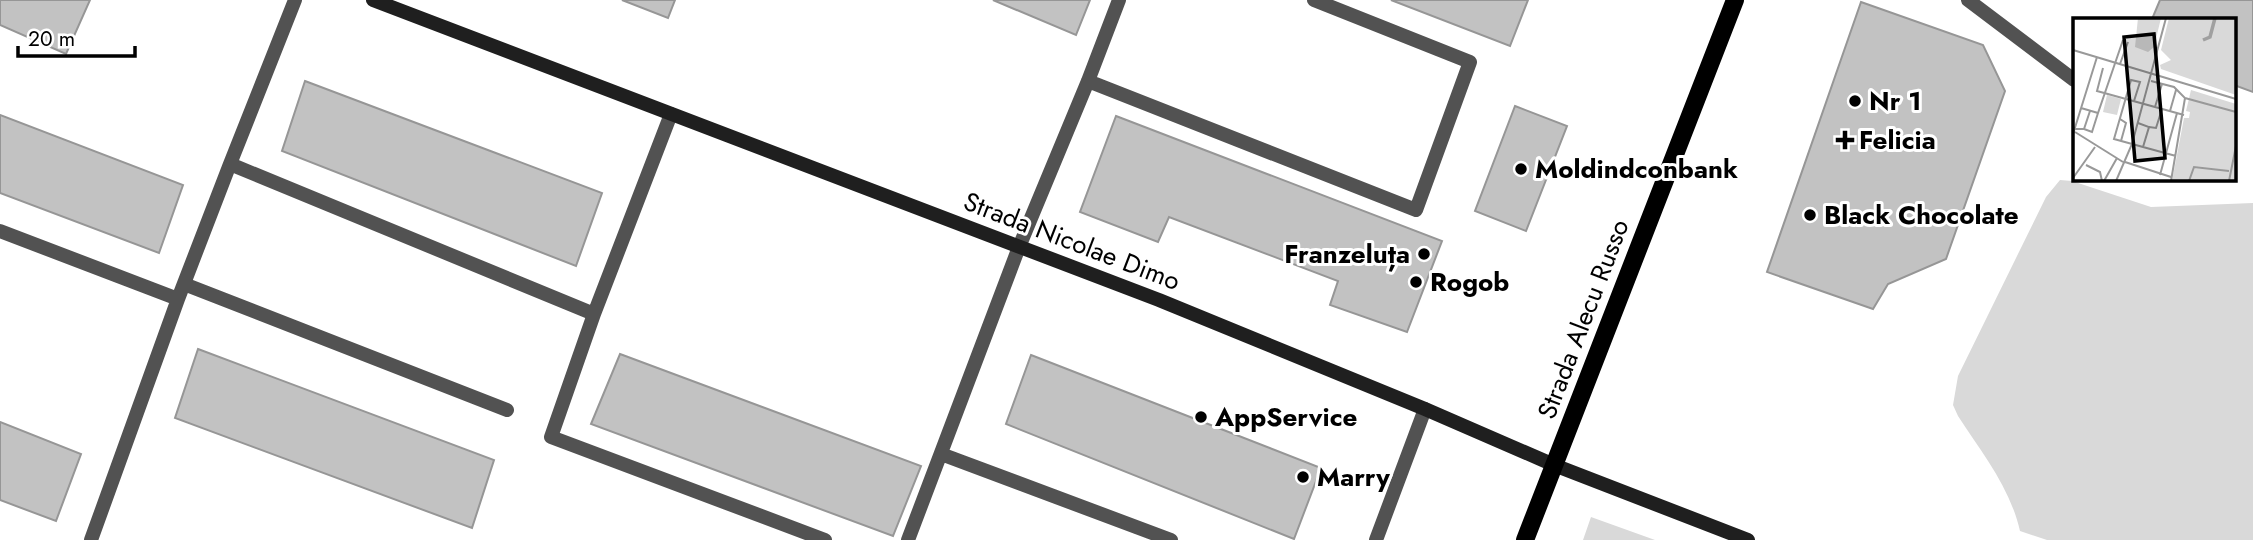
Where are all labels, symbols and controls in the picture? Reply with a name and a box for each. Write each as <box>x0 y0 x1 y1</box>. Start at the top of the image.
scale bar <box>18 14 135 58</box>
inset map <box>2073 18 2236 180</box>
text: 20 m <box>28 24 75 54</box>
place label: Nr 1 <box>1869 82 1921 120</box>
marker: Nr 1 <box>1847 93 1863 109</box>
place label: Felicia <box>1859 121 1936 159</box>
marker: Felicia <box>1837 132 1853 148</box>
place label: Moldindconbank <box>1535 150 1738 188</box>
marker: Moldindconbank <box>1513 161 1529 177</box>
street label: Strada Nicolae Dimo <box>958 182 1186 300</box>
place label: Black Chocolate <box>1824 196 2019 234</box>
marker: Black Chocolate <box>1802 207 1818 223</box>
street label: Strada Alecu Russo <box>1527 214 1639 424</box>
place label: Franzeluța <box>1284 235 1410 273</box>
marker: Franzeluța <box>1416 246 1432 262</box>
place label: Rogob <box>1430 263 1509 301</box>
marker: Rogob <box>1408 274 1424 290</box>
place label: AppService <box>1214 398 1358 436</box>
marker: AppService <box>1193 409 1209 425</box>
place label: Marry <box>1317 458 1390 496</box>
marker: Marry <box>1295 469 1311 485</box>

